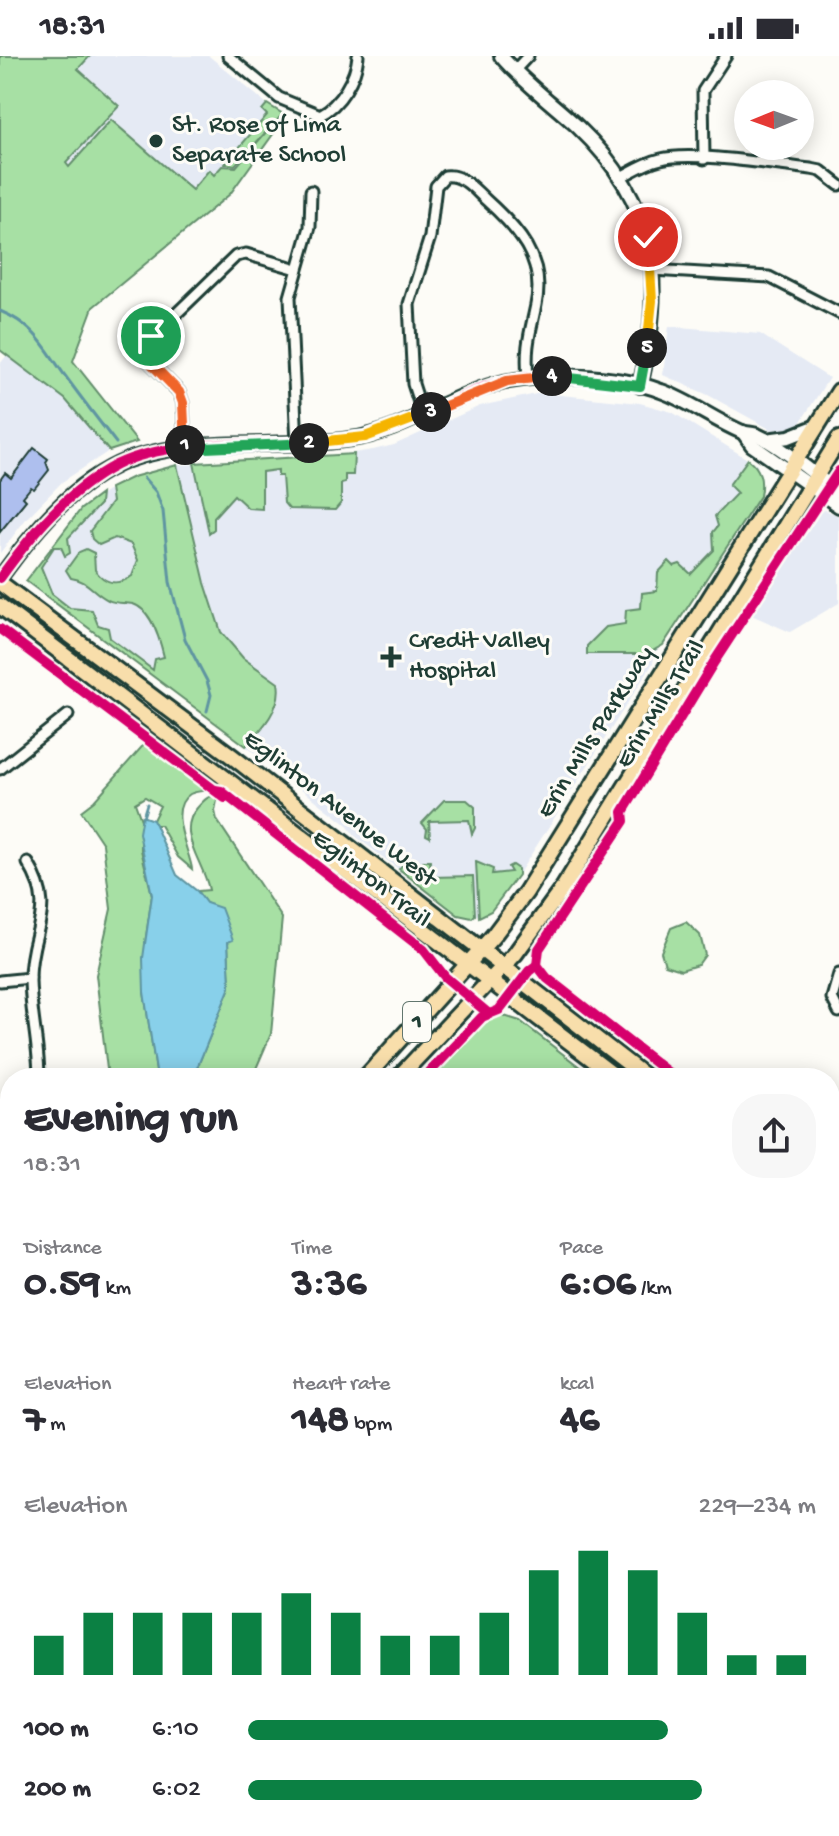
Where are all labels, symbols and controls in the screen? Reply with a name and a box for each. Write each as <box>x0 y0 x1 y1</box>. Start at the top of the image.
text: 18:31 <box>40 11 106 46</box>
north arrow <box>734 80 814 160</box>
map controls <box>734 80 814 160</box>
place label: St. Rose of Lima Separate School <box>172 111 346 172</box>
marker: St. Rose of Lima Separate School <box>147 132 165 150</box>
pin <box>614 203 682 271</box>
icon: check <box>626 215 670 259</box>
pin <box>117 302 185 370</box>
icon: arrive <box>129 314 173 358</box>
pin: 5 <box>627 328 667 368</box>
text: 5 <box>641 335 653 361</box>
pin: 4 <box>532 356 572 396</box>
text: 4 <box>547 363 557 389</box>
pin: 3 <box>411 392 451 432</box>
text: 3 <box>425 399 437 425</box>
pin: 2 <box>289 423 329 463</box>
pin: 1 <box>165 425 205 465</box>
text: 2 <box>304 430 314 456</box>
text: 1 <box>181 432 189 458</box>
place label: Credit Valley Hospital <box>409 627 550 688</box>
street label: Erin Mills Trail <box>610 635 714 775</box>
street label: Erin Mills Parkway <box>532 641 663 825</box>
marker: Credit Valley Hospital <box>380 646 402 668</box>
street label: Eglinton Avenue West <box>236 725 444 897</box>
street label: Eglinton Trail <box>304 824 436 936</box>
road number: 1 <box>403 1002 431 1042</box>
button: share <box>732 1094 816 1178</box>
text: Evening run <box>24 1095 237 1147</box>
text: 18:31 <box>24 1151 81 1182</box>
text: Distance <box>24 1236 102 1262</box>
text: Time <box>292 1236 332 1262</box>
text: Pace <box>560 1236 603 1262</box>
text: 0.59 <box>24 1262 100 1309</box>
text: 3:36 <box>292 1262 366 1309</box>
text: 6:06 <box>560 1262 636 1309</box>
text: km <box>100 1276 131 1302</box>
text: /km <box>636 1276 672 1302</box>
text: Elevation <box>24 1372 111 1398</box>
text: Heart rate <box>292 1372 390 1398</box>
text: kcal <box>560 1372 594 1398</box>
text: 7 <box>24 1398 45 1445</box>
text: 148 <box>292 1398 349 1445</box>
text: 46 <box>560 1398 599 1445</box>
text: m <box>45 1412 66 1438</box>
text: bpm <box>349 1412 392 1438</box>
text: Elevation <box>24 1492 127 1523</box>
text: 229–234 m <box>698 1492 816 1523</box>
text: 100 m <box>24 1715 89 1746</box>
text: 6:10 <box>152 1715 199 1746</box>
text: 200 m <box>24 1775 91 1806</box>
text: 6:02 <box>152 1775 201 1806</box>

